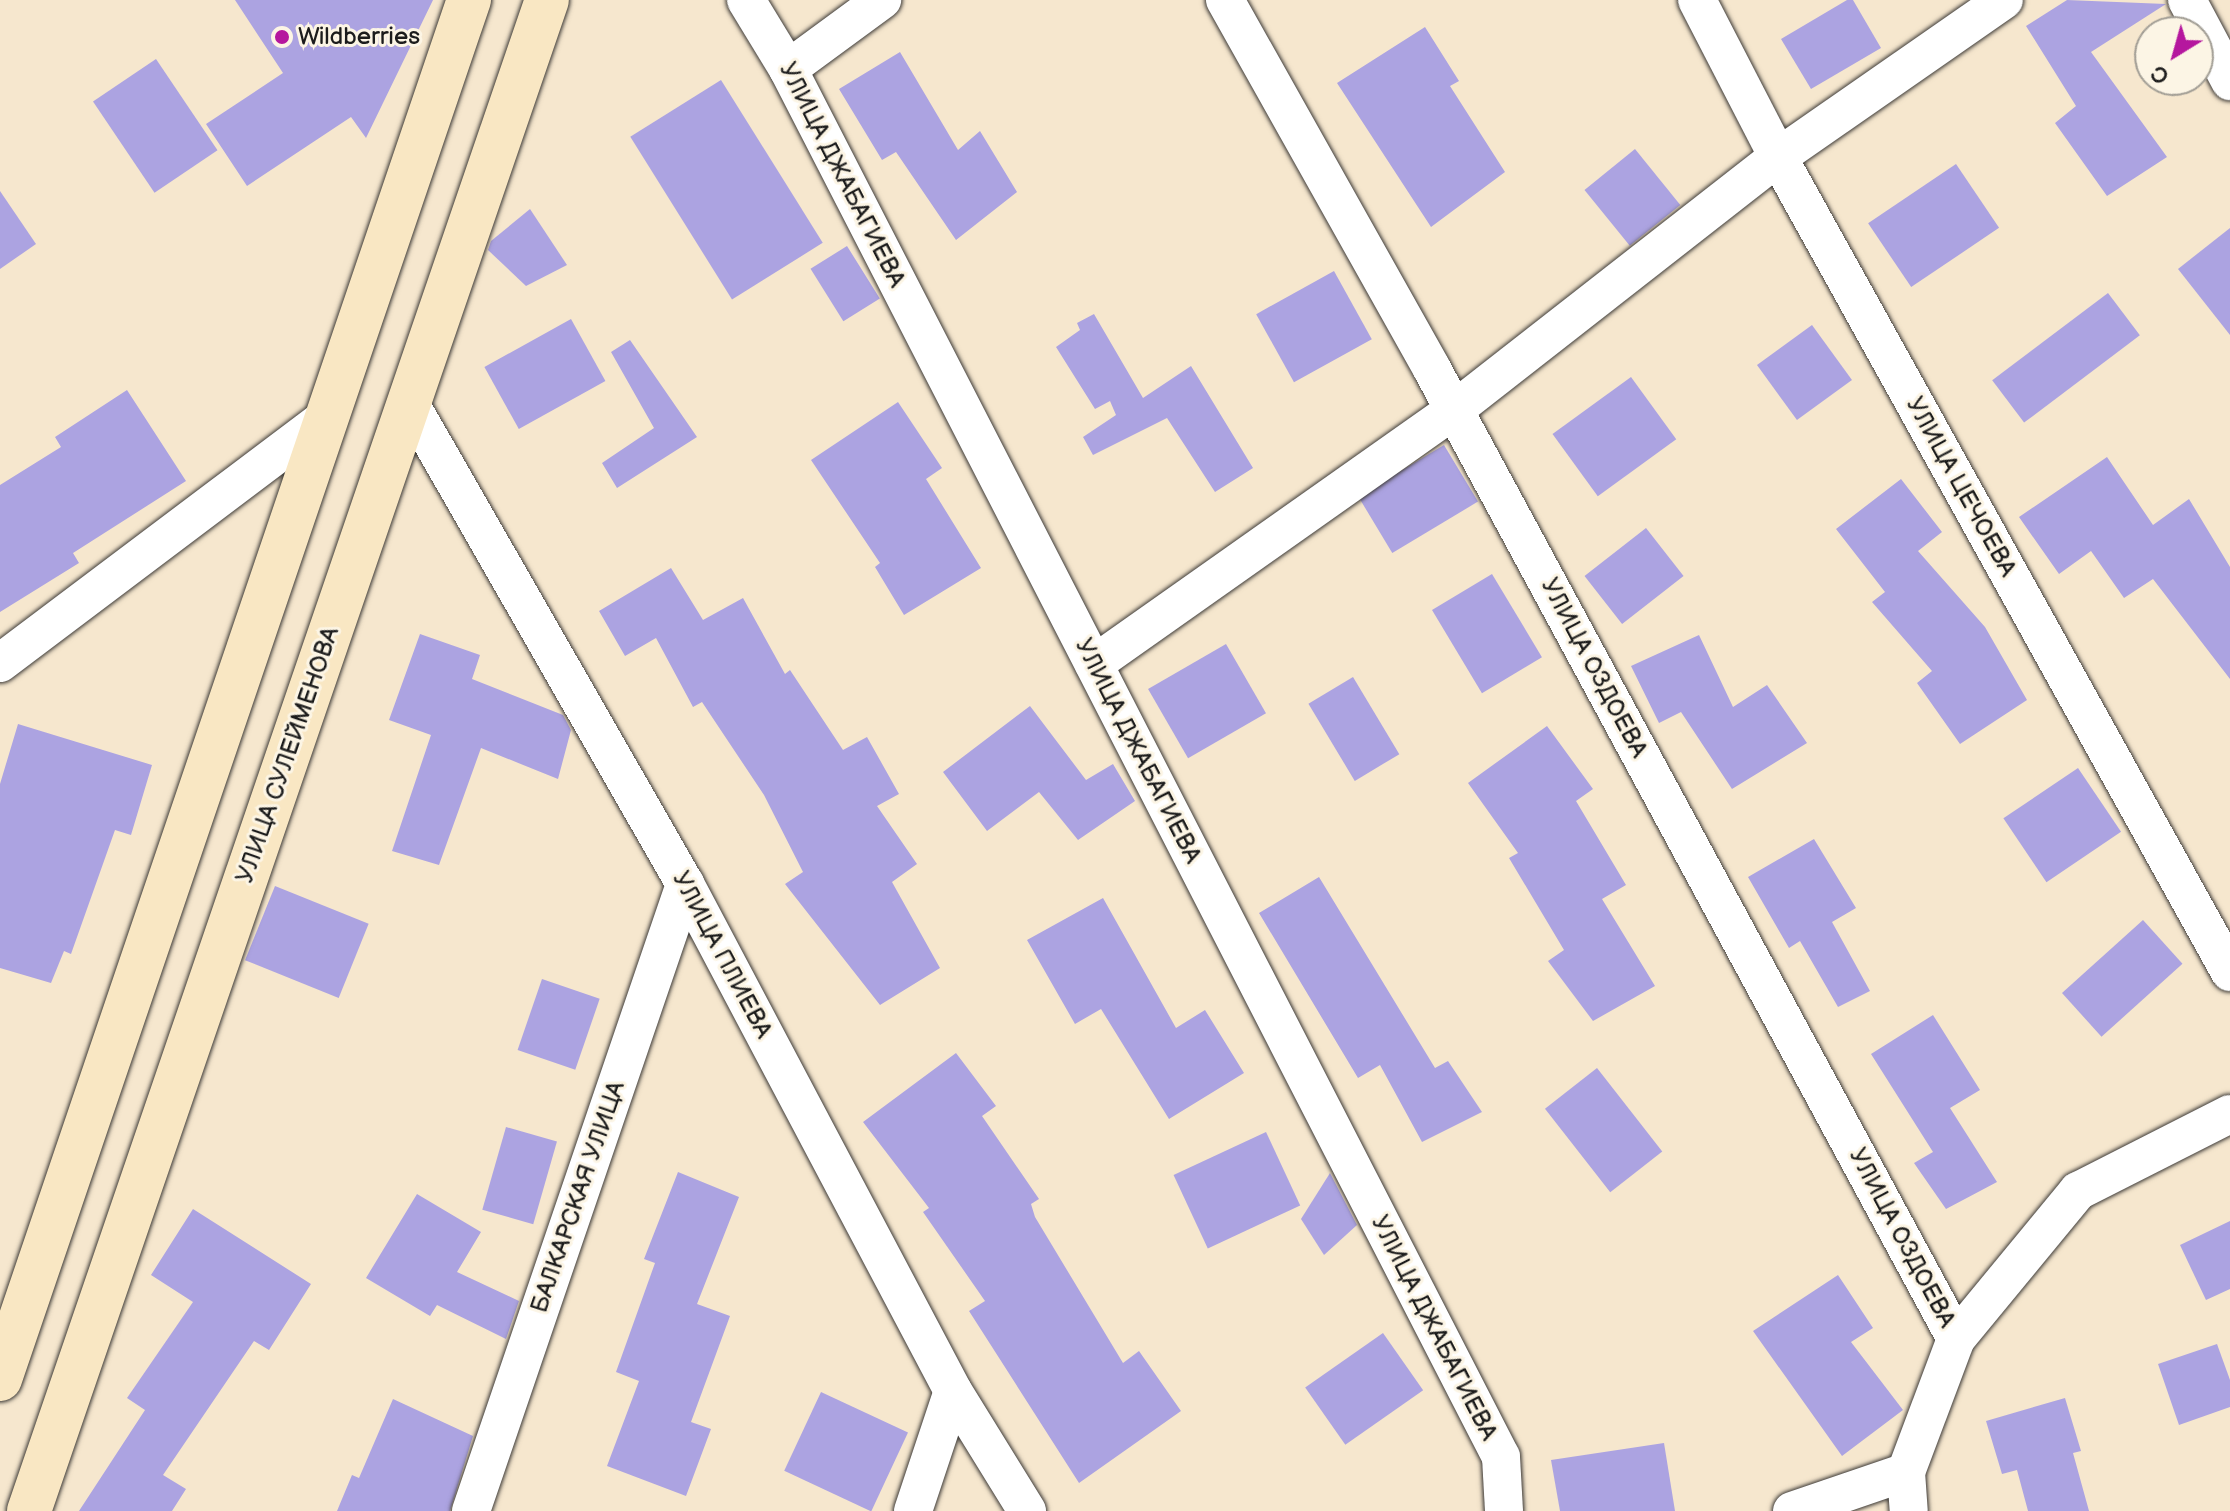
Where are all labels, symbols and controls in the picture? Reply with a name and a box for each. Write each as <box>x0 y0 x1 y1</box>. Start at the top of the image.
north arrow <box>2134 16 2214 96</box>
place label: Wildberries <box>298 23 420 51</box>
marker: Wildberries <box>273 28 291 46</box>
street label: УЛИЦА ДЖАБАГИЕВА <box>773 58 911 292</box>
text: С <box>2146 59 2175 89</box>
street label: УЛИЦА ЦЕЧОЕВА <box>1900 392 2022 582</box>
street label: УЛИЦА ОЗДОЕВА <box>1535 573 1653 763</box>
street label: УЛИЦА СУЛЕЙМЕНОВА <box>231 623 345 887</box>
street label: УЛИЦА ДЖАБАГИЕВА <box>1069 634 1207 868</box>
street label: УЛИЦА ПЛИЕВА <box>666 867 778 1043</box>
street label: БАЛКАРСКАЯ УЛИЦА <box>525 1078 631 1316</box>
street label: УЛИЦА ОЗДОЕВА <box>1843 1143 1961 1333</box>
street label: УЛИЦА ДЖАБАГИЕВА <box>1365 1211 1503 1445</box>

